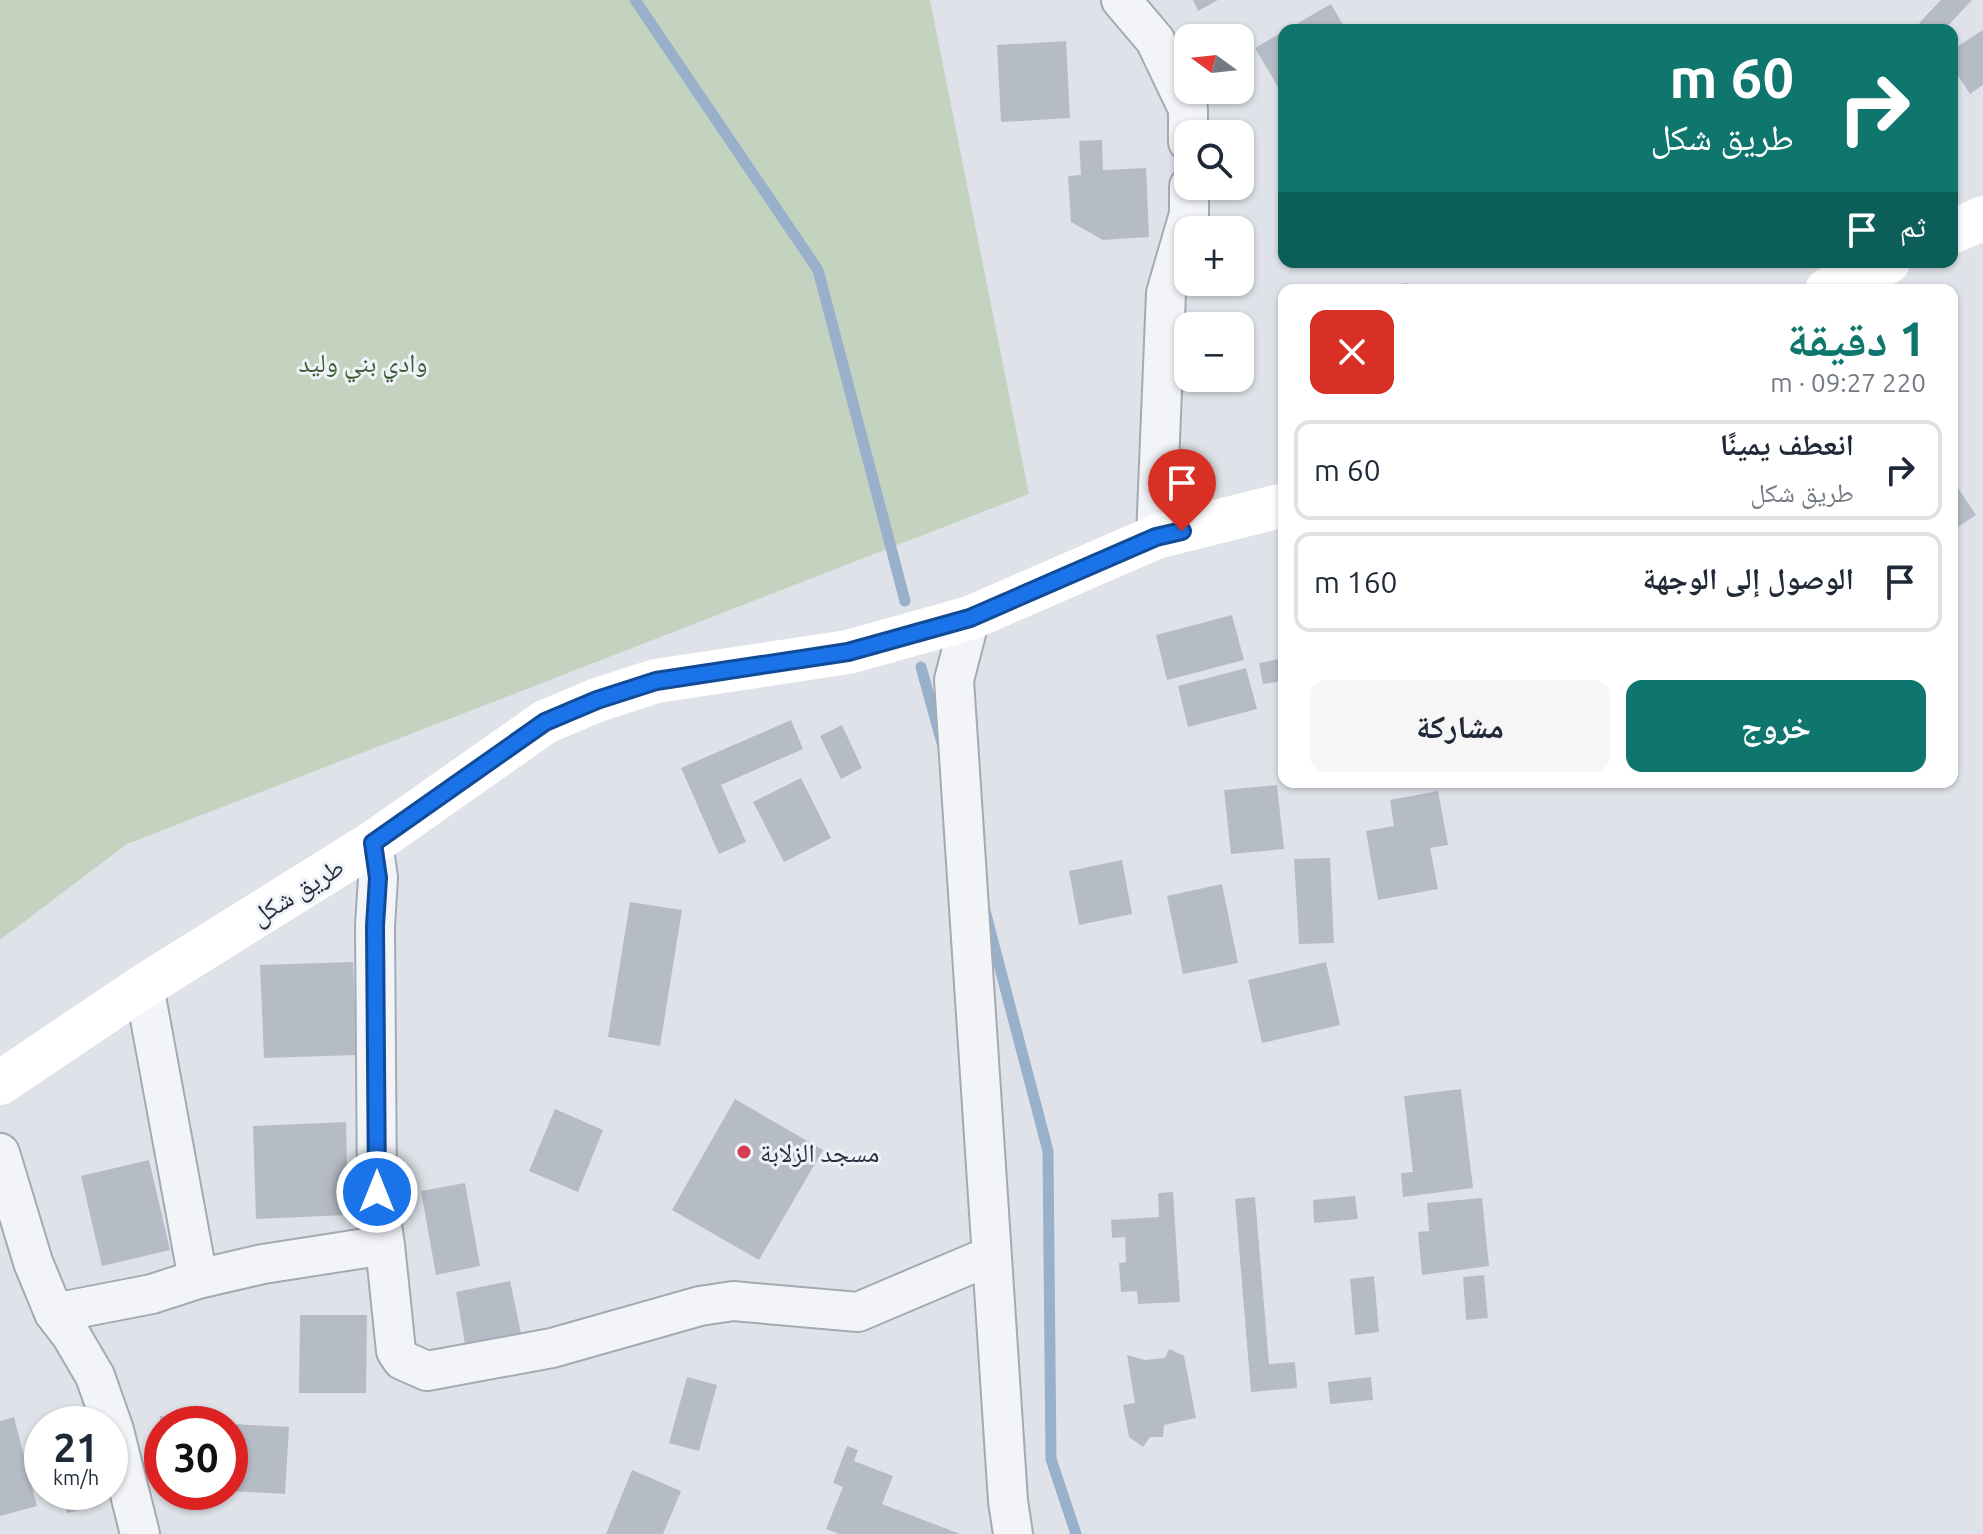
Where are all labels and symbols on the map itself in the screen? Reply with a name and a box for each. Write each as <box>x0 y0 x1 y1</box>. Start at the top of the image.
north arrow <box>1174 24 1254 104</box>
park label: وادي بني وليد <box>298 348 428 383</box>
pin <box>1148 449 1216 531</box>
street label: طريق شكل <box>245 851 350 932</box>
place label: مسجد الزلابة <box>760 1138 879 1168</box>
marker: مسجد الزلابة <box>735 1143 753 1161</box>
position arrow <box>335 1150 419 1234</box>
speed limit sign: 30 <box>144 1406 248 1510</box>

